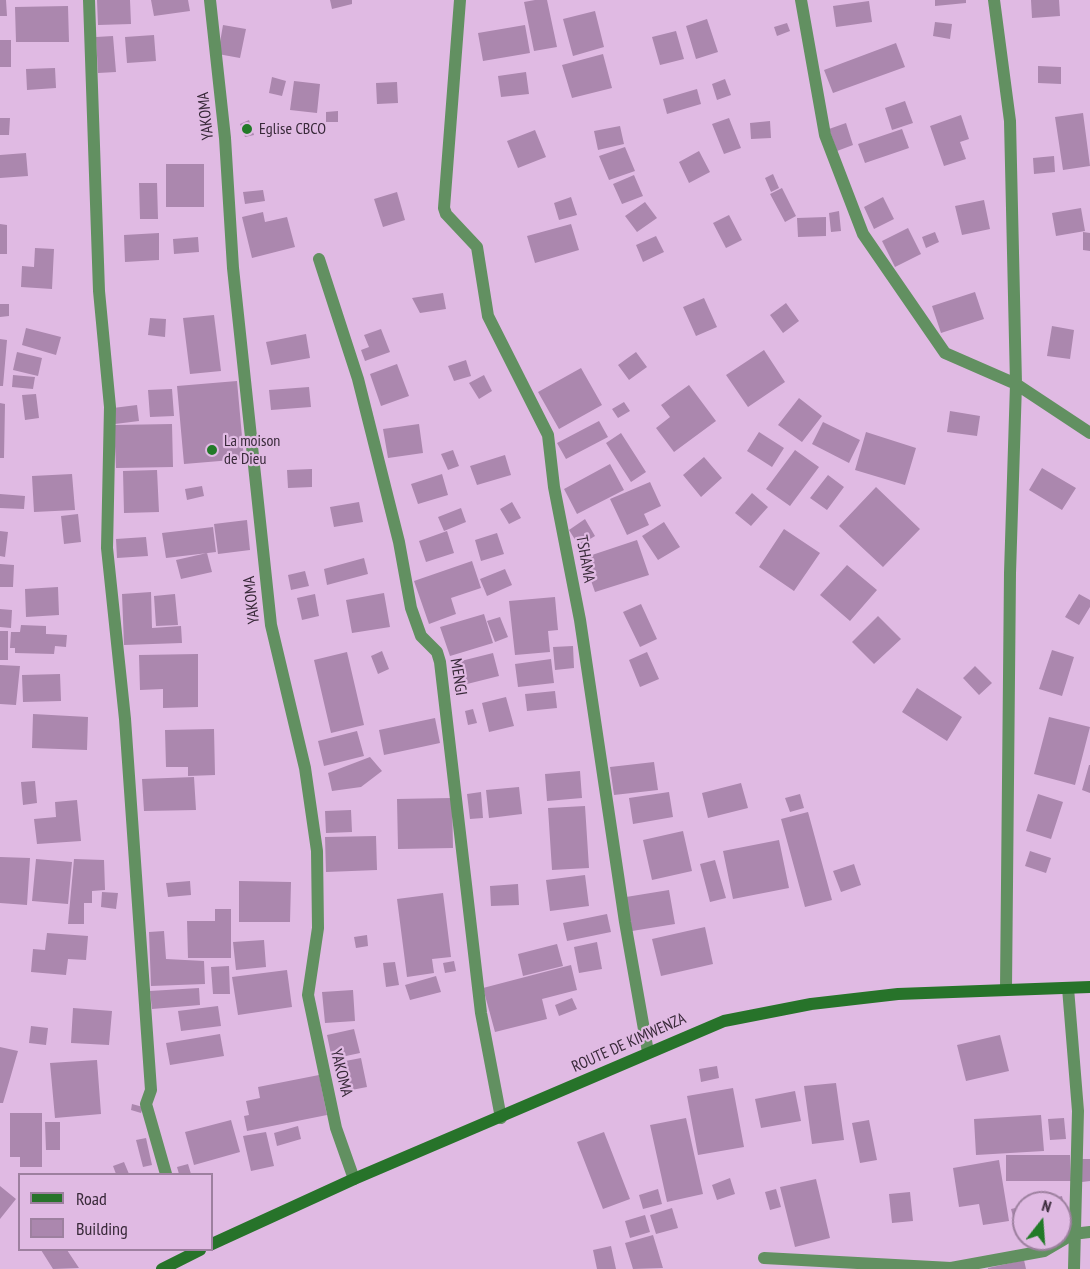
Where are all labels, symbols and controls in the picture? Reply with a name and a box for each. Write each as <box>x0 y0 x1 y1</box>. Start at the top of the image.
street label: YAKOMA <box>194 91 218 141</box>
place label: Eglise CBCO <box>259 119 326 139</box>
marker: Eglise CBCO <box>240 122 254 136</box>
place label: La moison de Dieu <box>224 431 280 469</box>
marker: La moison de Dieu <box>205 443 219 457</box>
street label: TSHAMA <box>571 534 599 584</box>
street label: YAKOMA <box>240 575 264 625</box>
street label: MENGI <box>446 657 470 697</box>
street label: ROUTE DE KIMWENZA <box>569 1009 689 1077</box>
street label: YAKOMA <box>326 1047 356 1099</box>
legend <box>18 1173 213 1251</box>
text: Road <box>76 1187 107 1210</box>
north arrow <box>1012 1191 1072 1251</box>
text: N <box>1040 1195 1054 1217</box>
text: Building <box>76 1217 128 1240</box>

